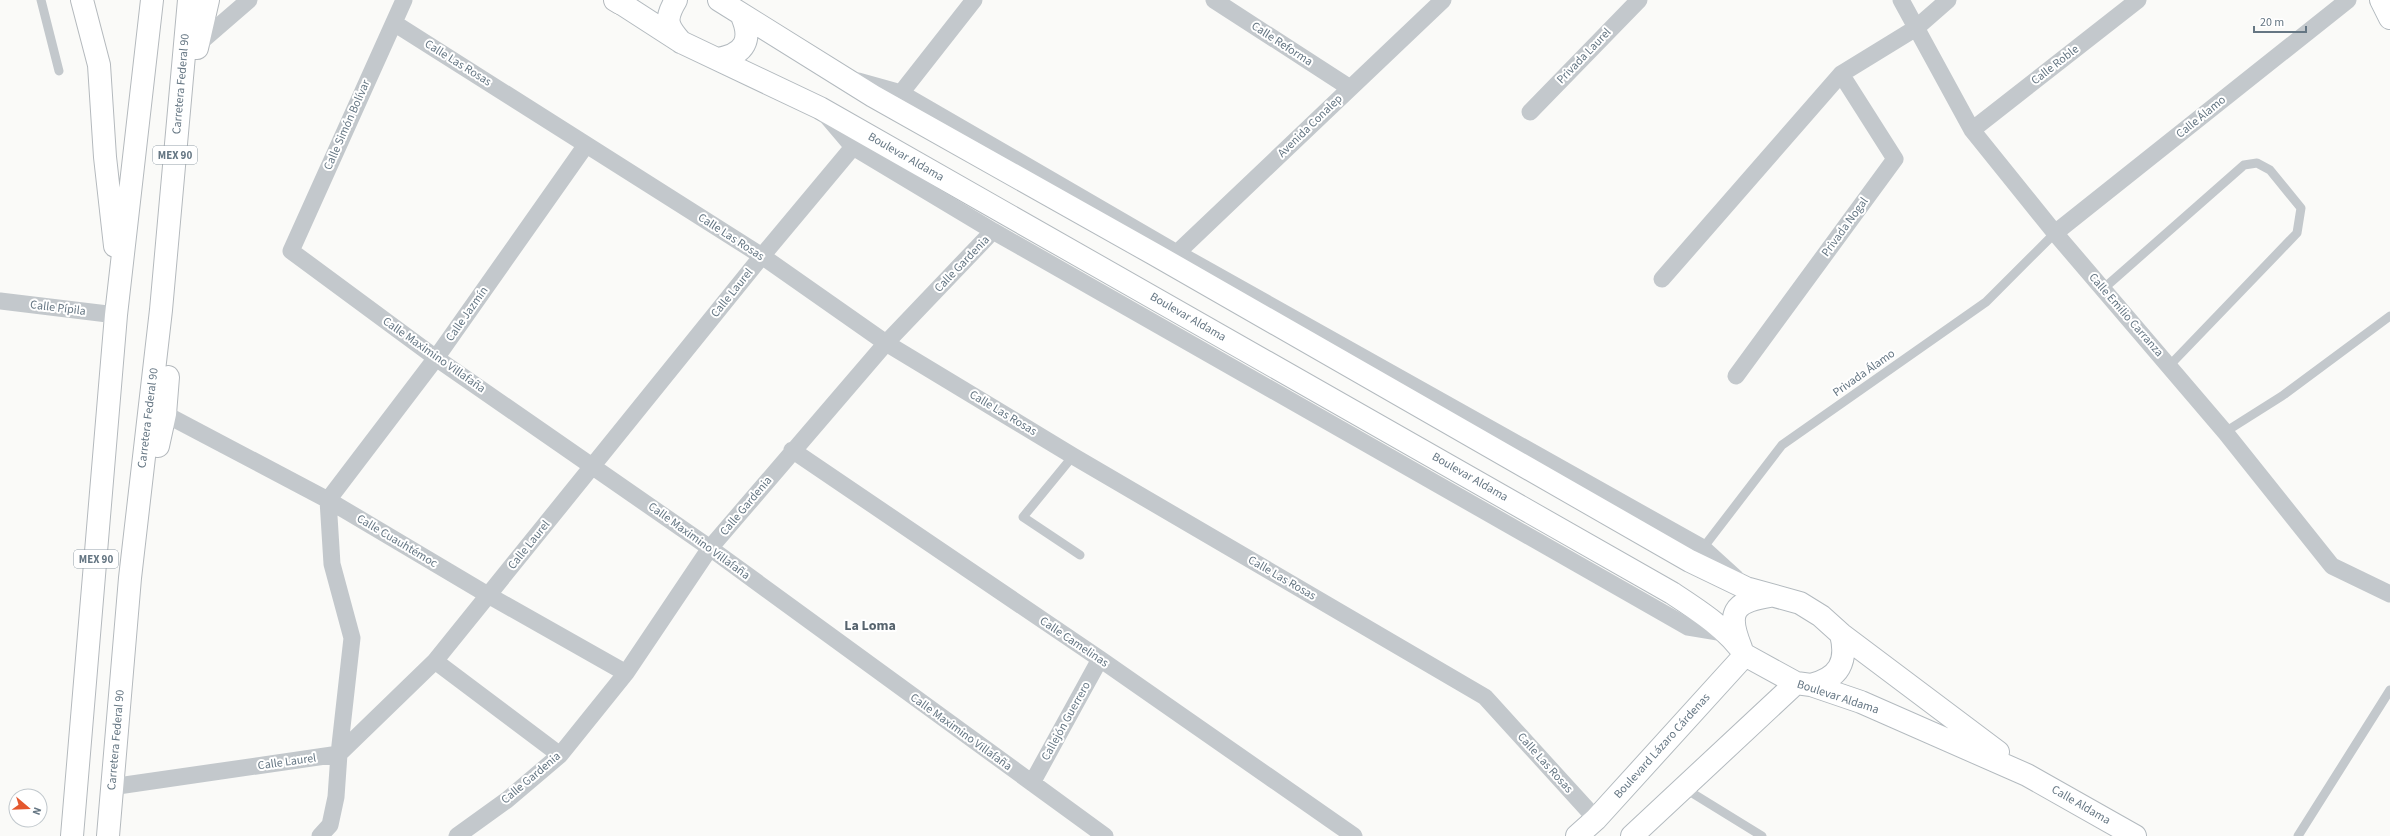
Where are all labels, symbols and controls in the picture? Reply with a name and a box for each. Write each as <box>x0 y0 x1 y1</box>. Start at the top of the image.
scale bar <box>2254 8 2306 34</box>
text: 20 m <box>2260 14 2284 31</box>
street label: Calle Reforma <box>1248 18 1316 70</box>
street label: Privada Laurel <box>1553 24 1615 88</box>
street label: Carretera Federal 90 <box>168 33 194 135</box>
street label: Calle Las Rosas <box>421 36 495 90</box>
street label: Calle Roble <box>2028 41 2082 89</box>
street label: Calle Simón Bolívar <box>319 76 375 173</box>
street label: Avenida Conalep <box>1274 90 1346 161</box>
street label: Calle Álamo <box>2173 92 2229 142</box>
street label: Boulevar Aldama <box>865 128 947 186</box>
road number: MEX 90 <box>153 146 197 164</box>
street label: Privada Nogal <box>1818 194 1872 260</box>
street label: Calle Las Rosas <box>695 209 767 265</box>
street label: Calle Gardenia <box>931 232 993 296</box>
street label: Calle Laurel <box>707 265 757 321</box>
street label: Calle Emilio Carranza <box>2085 269 2167 361</box>
street label: Calle Jazmín <box>442 283 492 345</box>
street label: Boulevar Aldama <box>1147 288 1229 346</box>
street label: Calle Pípila <box>29 296 87 320</box>
street label: Calle Maximino Villafaña <box>379 313 489 397</box>
street label: Privada Álamo <box>1829 345 1899 401</box>
street label: Carretera Federal 90 <box>133 367 163 469</box>
street label: Calle Las Rosas <box>966 386 1040 440</box>
street label: Boulevar Aldama <box>1429 448 1511 506</box>
street label: Calle Gardenia <box>716 473 776 539</box>
street label: Calle Maximino Villafaña <box>645 498 753 584</box>
street label: Calle Cuauhtémoc <box>353 510 441 572</box>
street label: Calle Laurel <box>504 517 554 573</box>
road number: MEX 90 <box>74 550 118 568</box>
street label: Calle Las Rosas <box>1245 552 1319 604</box>
street label: Calle Camelinas <box>1036 613 1112 671</box>
district label: La Loma <box>844 616 896 636</box>
street label: Boulevar Aldama <box>1795 676 1881 718</box>
street label: Callejón Guerrero <box>1037 678 1095 764</box>
street label: Carretera Federal 90 <box>103 689 129 791</box>
street label: Calle Maximino Villafaña <box>907 689 1015 775</box>
street label: Boulevard Lázaro Cárdenas <box>1610 690 1714 802</box>
street label: Calle Las Rosas <box>1513 729 1577 797</box>
street label: Calle Gardenia <box>498 748 564 808</box>
street label: Calle Laurel <box>257 749 317 775</box>
street label: Calle Aldama <box>2048 781 2114 829</box>
north arrow <box>8 788 48 828</box>
text: N <box>29 805 45 817</box>

